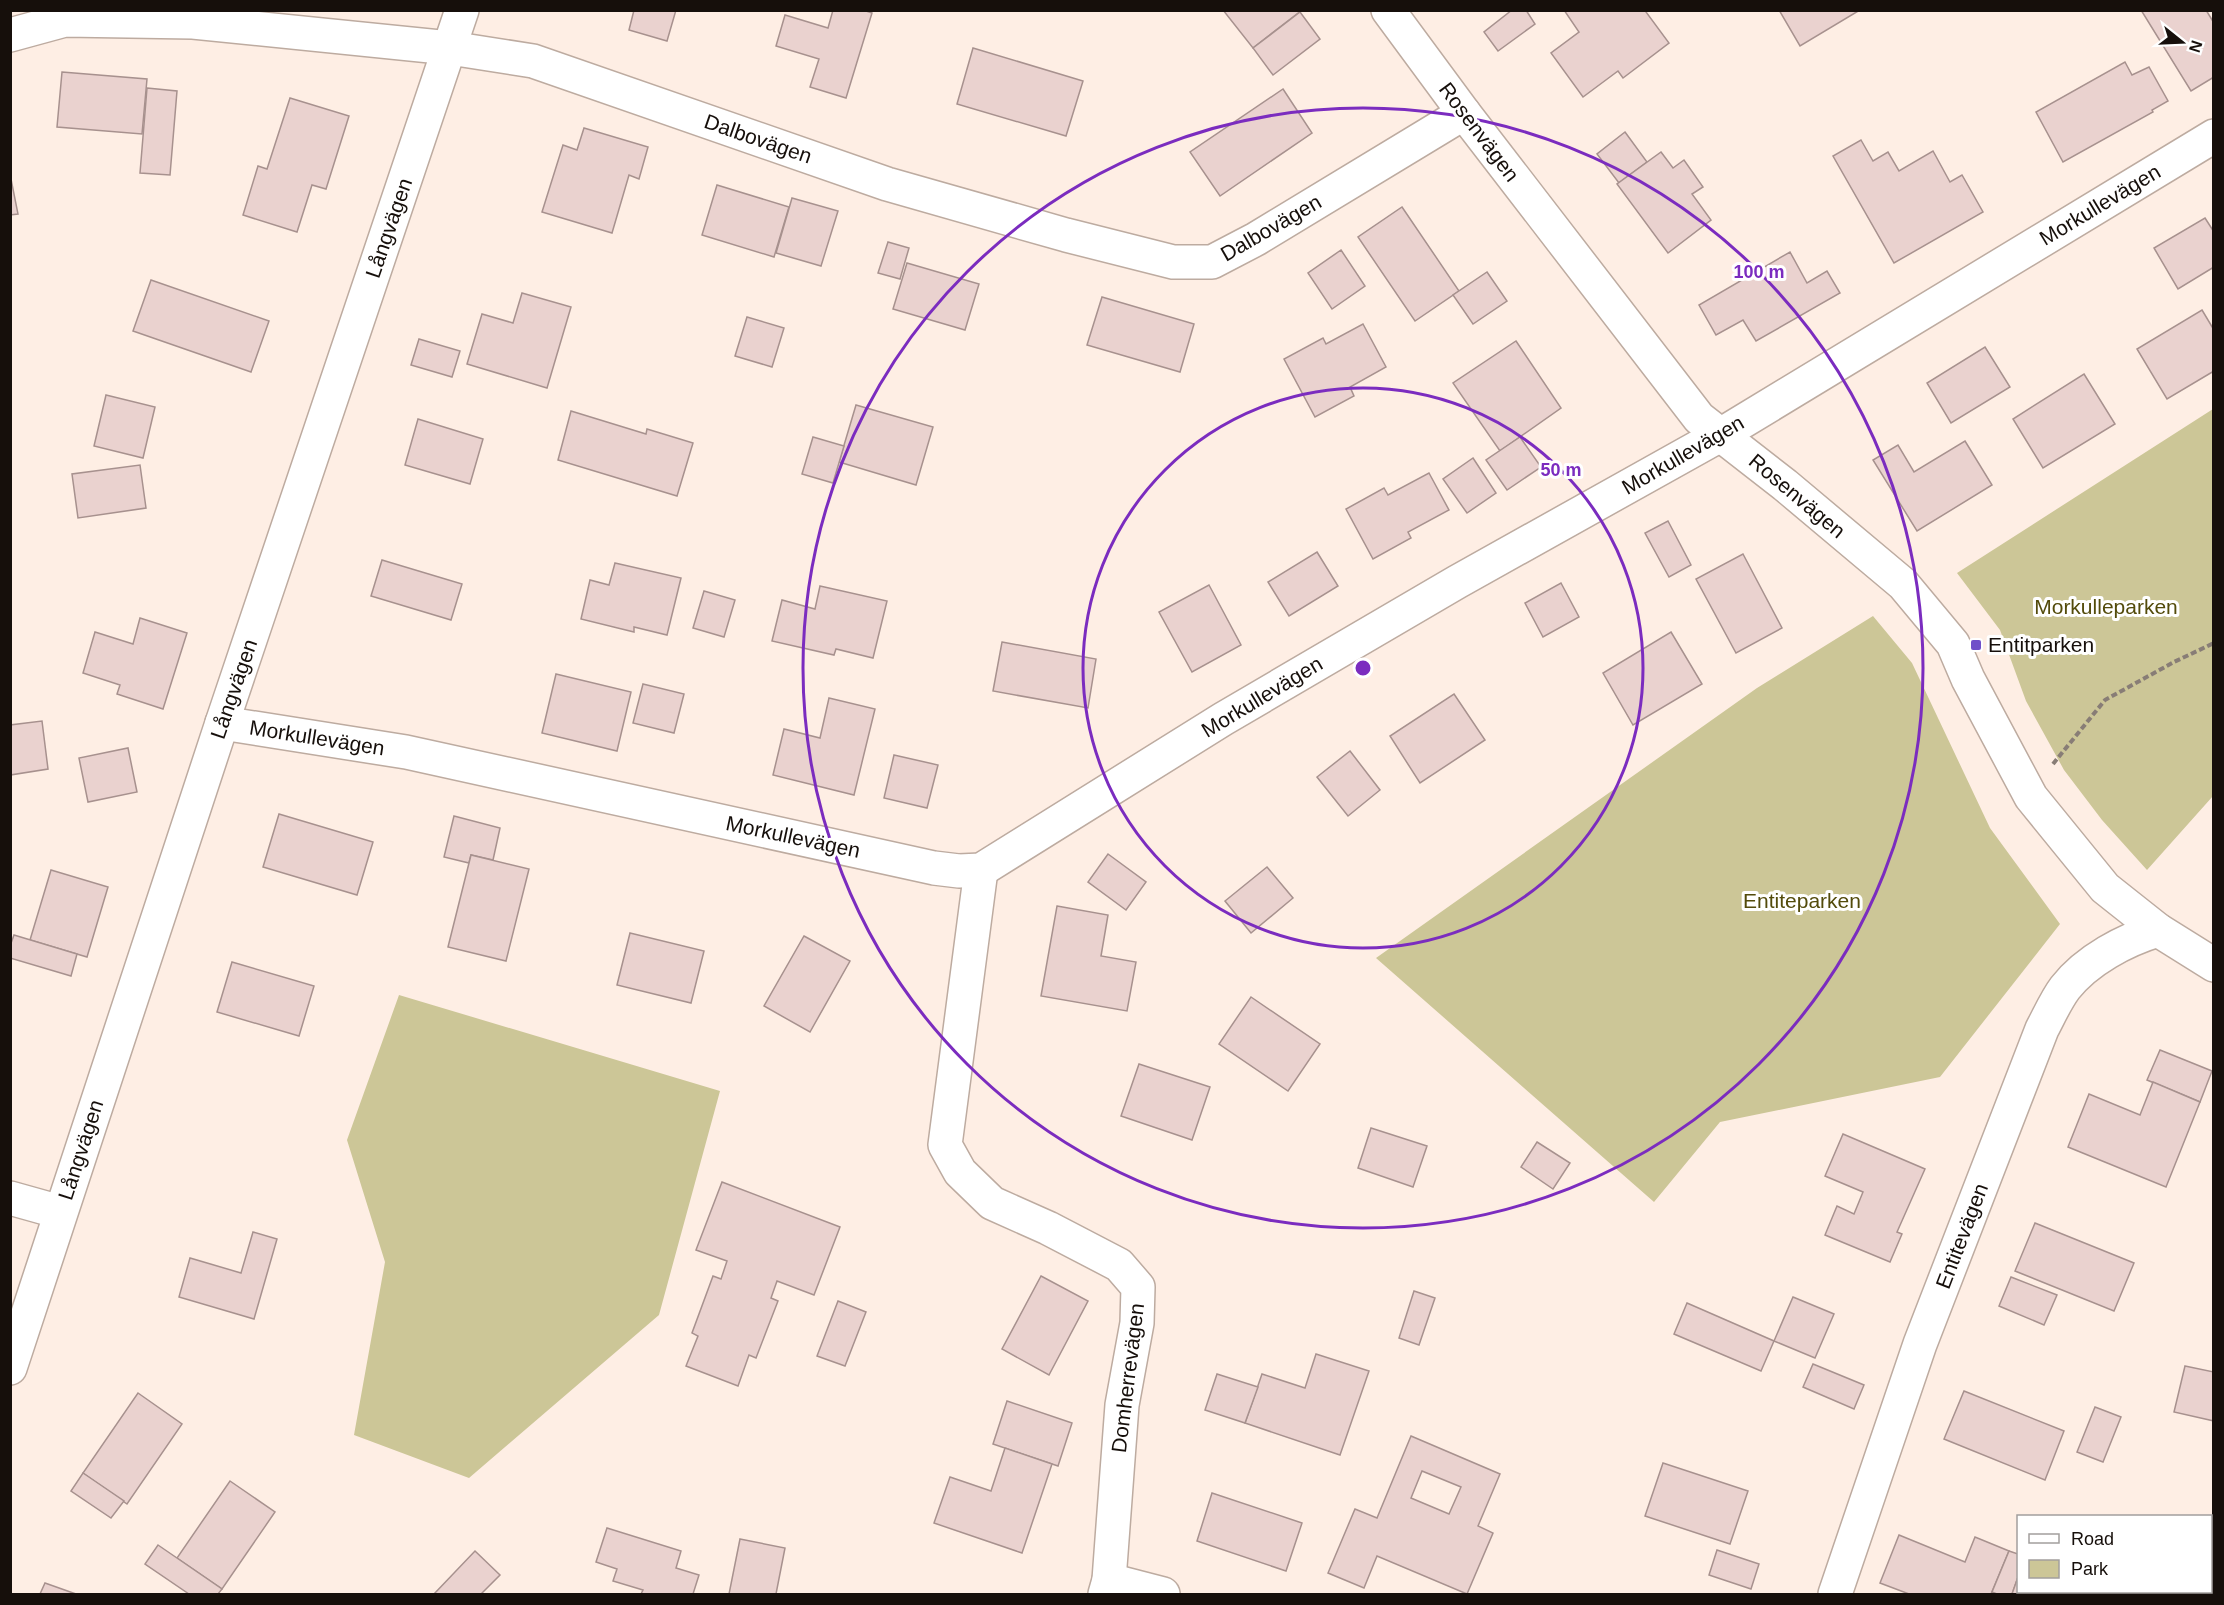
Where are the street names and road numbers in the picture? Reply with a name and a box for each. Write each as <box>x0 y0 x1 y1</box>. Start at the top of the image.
street label: Rosenvägen <box>1435 78 1524 186</box>
street label: Dalbovägen <box>701 109 815 168</box>
street label: Morkullevägen <box>2035 160 2164 250</box>
street label: Långvägen <box>361 175 416 281</box>
street label: Dalbovägen <box>1216 190 1325 266</box>
street label: Morkullevägen <box>1618 410 1748 499</box>
street label: Rosenvägen <box>1745 449 1850 542</box>
street label: Långvägen <box>206 636 261 742</box>
street label: Morkullevägen <box>1197 652 1326 742</box>
street label: Morkullevägen <box>248 715 386 760</box>
street label: Morkullevägen <box>724 811 862 862</box>
street label: Långvägen <box>54 1097 108 1203</box>
street label: Entitevägen <box>1931 1180 1992 1292</box>
street label: Domherrevägen <box>1107 1302 1148 1454</box>

